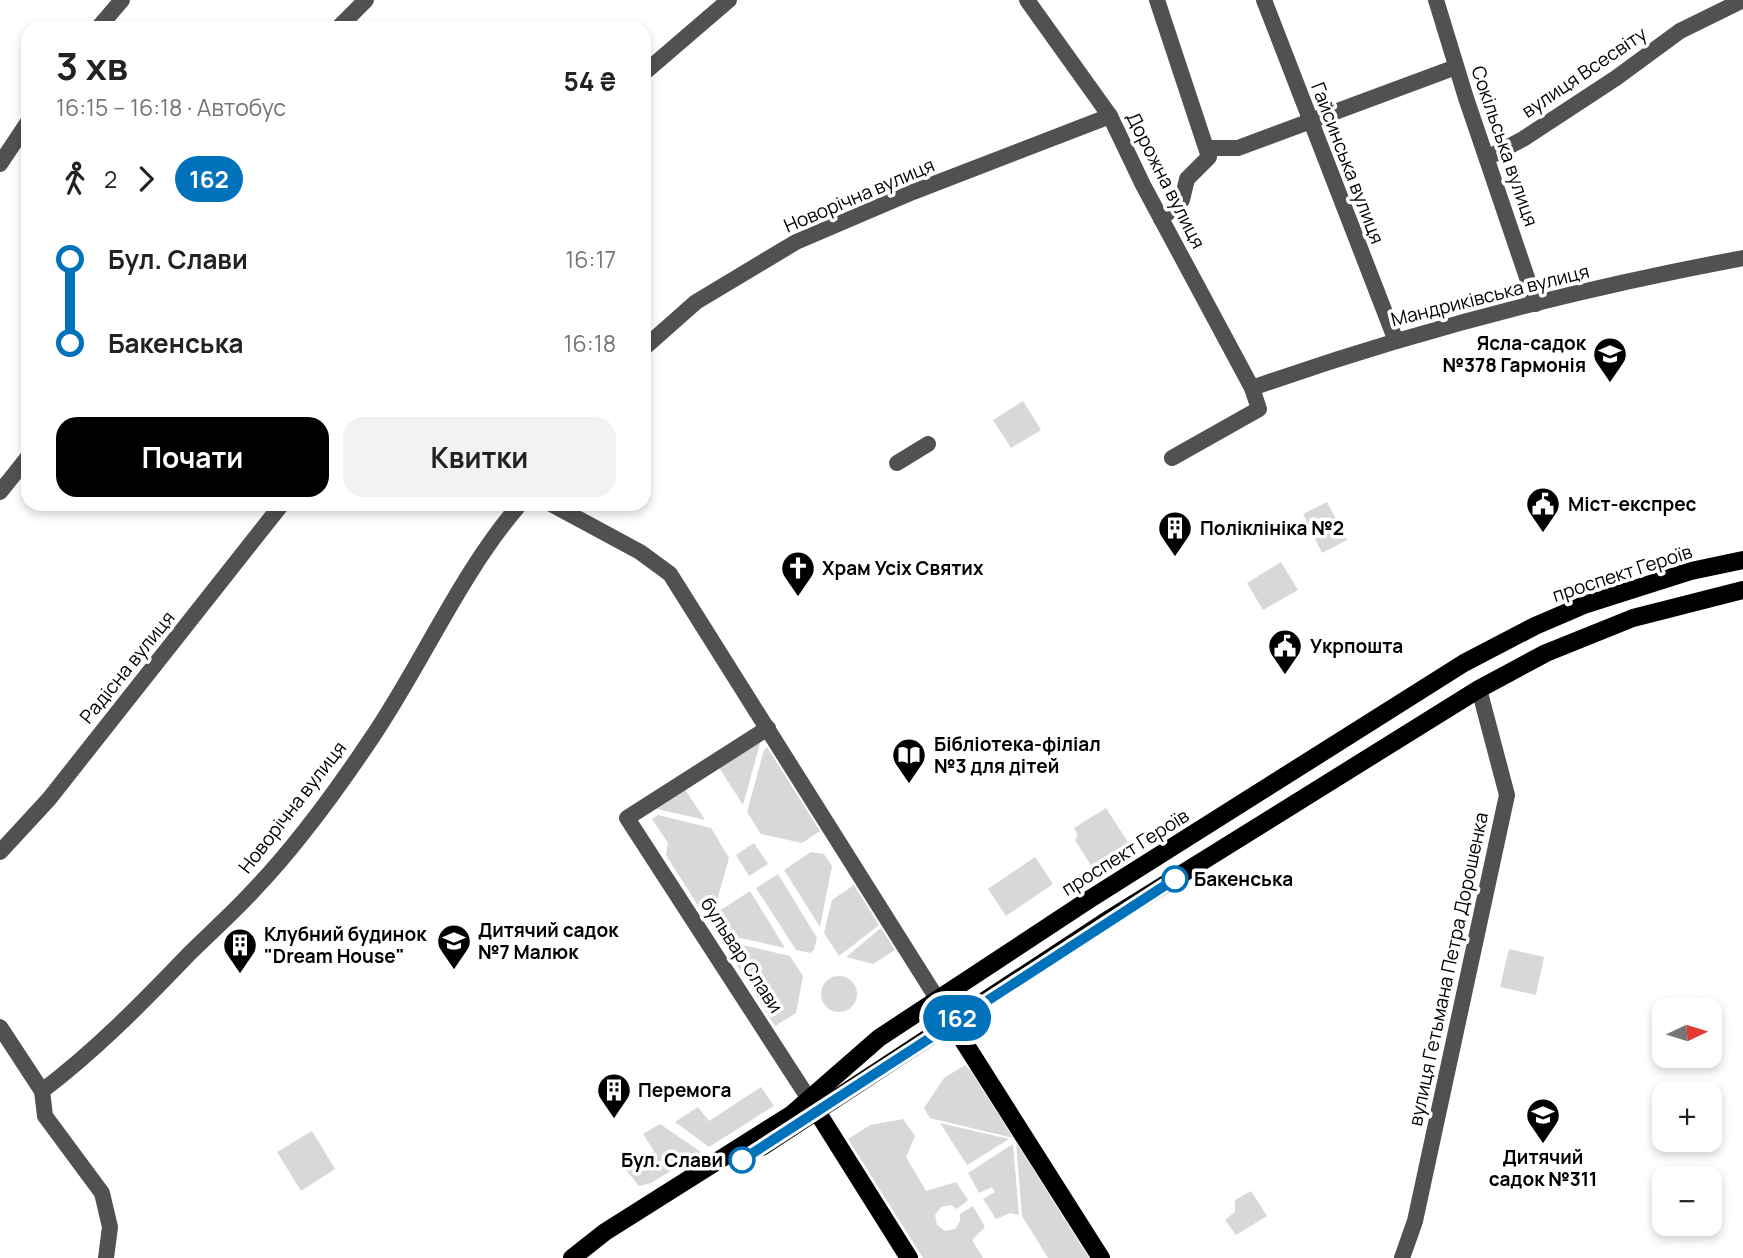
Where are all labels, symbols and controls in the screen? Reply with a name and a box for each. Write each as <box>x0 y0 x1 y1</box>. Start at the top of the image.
street label: вулиця Всесвіту <box>1516 21 1652 123</box>
text: 3 хв <box>56 39 128 91</box>
street label: Сокільська вулиця <box>1465 62 1545 230</box>
text: 54 ₴ <box>563 63 616 99</box>
street label: Гайсинська вулиця <box>1305 79 1391 247</box>
text: 16:15 – 16:18 · Автобус <box>56 91 286 123</box>
street label: Дорожна вулиця <box>1120 107 1212 253</box>
street label: Новорічна вулиця <box>780 152 938 238</box>
icon: walk <box>56 160 94 198</box>
icon: forward <box>127 160 165 198</box>
text: 162 <box>189 162 229 195</box>
text: 2 <box>104 163 117 195</box>
text: Бул. Слави <box>108 241 248 277</box>
text: 16:17 <box>565 243 616 275</box>
street label: Мандриківська вулиця <box>1388 258 1592 332</box>
text: Бакенська <box>108 325 244 361</box>
text: 16:18 <box>564 327 616 359</box>
place label: Ясла-садок №378 Гармонія <box>1442 330 1587 378</box>
school or university icon: Ясла-садок №378 Гармонія <box>1591 335 1629 384</box>
button: Почати <box>56 417 329 497</box>
button: Квитки <box>343 417 616 497</box>
public building icon: Міст-експрес <box>1524 485 1562 534</box>
place label: Міст-експрес <box>1568 491 1697 517</box>
building icon: Поліклініка №2 <box>1156 509 1194 558</box>
place label: Поліклініка №2 <box>1200 515 1344 541</box>
street label: проспект Героїв <box>1549 538 1695 608</box>
church icon: Храм Усіх Святих <box>779 549 817 598</box>
place label: Храм Усіх Святих <box>822 555 984 581</box>
street label: Радісна вулиця <box>74 605 180 729</box>
public building icon: Укрпошта <box>1266 627 1304 676</box>
place label: Укрпошта <box>1310 633 1403 659</box>
place label: Бібліотека-філіал №3 для дітей <box>934 731 1101 779</box>
street label: Новорічна вулиця <box>232 736 352 878</box>
library icon: Бібліотека-філіал №3 для дітей <box>890 736 928 785</box>
street label: проспект Героїв <box>1056 802 1194 902</box>
street label: вулиця Гетьмана Петра Дорошенка <box>1402 810 1494 1128</box>
marker: Бакенська <box>1162 866 1188 892</box>
place label: Бакенська <box>1194 866 1293 892</box>
street label: бульвар Слави <box>695 892 789 1018</box>
place label: Дитячий садок №7 Малюк <box>478 917 619 965</box>
place label: Клубний будинок "Dream House" <box>264 921 427 969</box>
school or university icon: Дитячий садок №7 Малюк <box>435 922 473 971</box>
building icon: Клубний будинок "Dream House" <box>221 926 259 975</box>
line badge: 162 <box>917 995 997 1041</box>
north arrow <box>1652 998 1722 1068</box>
map controls <box>1652 998 1722 1236</box>
text: 162 <box>937 1001 977 1034</box>
building icon: Перемога <box>595 1071 633 1120</box>
place label: Перемога <box>638 1077 731 1103</box>
button: + <box>1652 1082 1722 1152</box>
school or university icon: Дитячий садок №311 <box>1524 1096 1562 1145</box>
place label: Дитячий садок №311 <box>1489 1144 1597 1192</box>
place label: Бул. Слави <box>621 1147 723 1173</box>
marker: Бул. Слави <box>729 1147 755 1173</box>
button: − <box>1652 1166 1722 1236</box>

